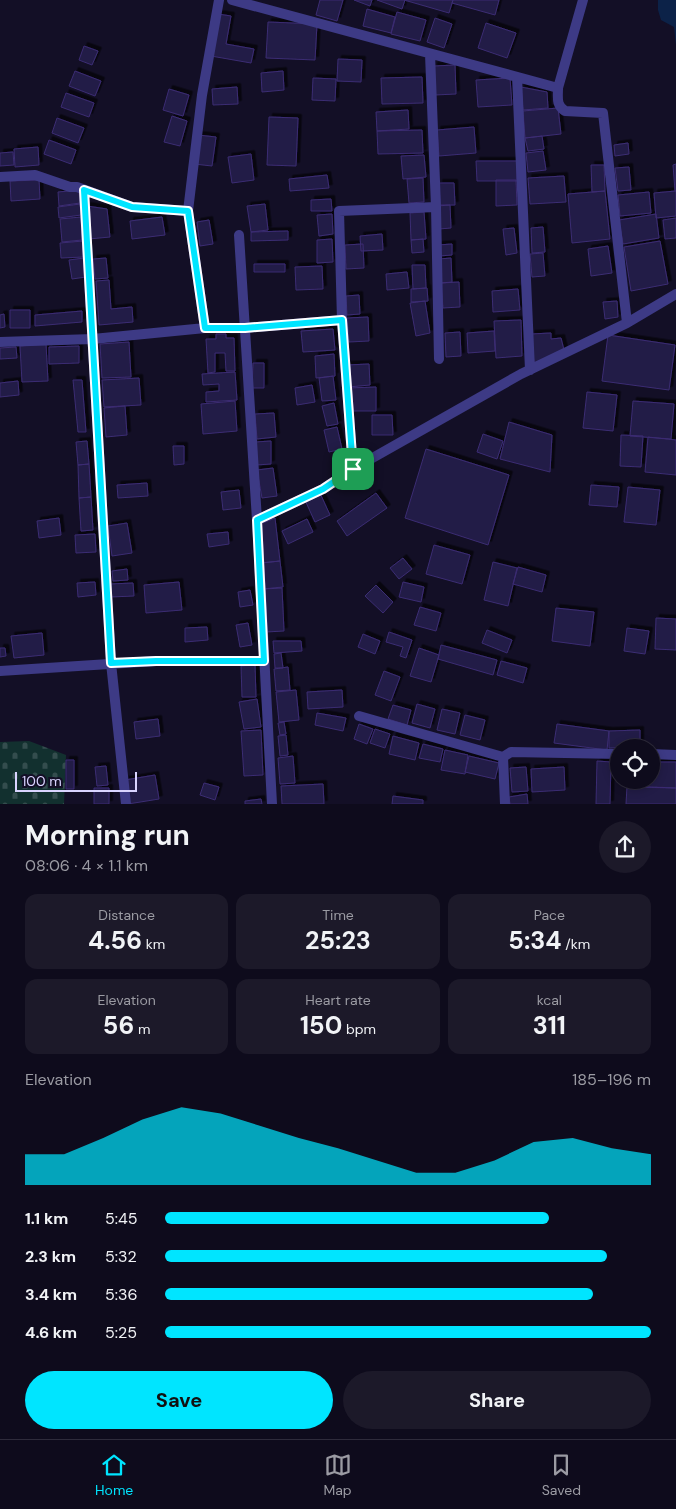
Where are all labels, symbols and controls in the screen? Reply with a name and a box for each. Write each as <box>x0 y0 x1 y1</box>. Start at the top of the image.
pin <box>332 448 374 490</box>
icon: arrive <box>339 455 367 483</box>
map controls <box>610 739 660 789</box>
button: locate <box>610 739 660 789</box>
scale bar <box>15 769 138 792</box>
text: 100 m <box>22 772 62 790</box>
text: Morning run <box>25 817 190 854</box>
button: share <box>599 821 651 873</box>
text: 08:06 · 4 × 1.1 km <box>25 855 148 876</box>
text: Distance <box>98 906 155 924</box>
text: Time <box>322 906 354 924</box>
text: Pace <box>534 906 565 924</box>
text: 4.56 <box>88 924 142 957</box>
text: 25:23 <box>305 924 371 957</box>
text: 5:34 <box>508 924 562 957</box>
text: km <box>142 935 165 953</box>
text: /km <box>562 935 590 953</box>
text: Elevation <box>97 991 156 1009</box>
text: Heart rate <box>305 991 371 1009</box>
text: kcal <box>537 991 562 1009</box>
text: 56 <box>103 1009 134 1042</box>
text: 150 <box>300 1009 342 1042</box>
text: 311 <box>533 1009 566 1042</box>
text: m <box>134 1020 150 1038</box>
text: bpm <box>342 1020 376 1038</box>
text: Elevation <box>25 1069 92 1090</box>
text: 185–196 m <box>572 1069 651 1090</box>
text: 1.1 km <box>25 1208 68 1229</box>
text: 5:45 <box>105 1208 137 1229</box>
text: 2.3 km <box>25 1246 76 1267</box>
text: 5:32 <box>105 1246 137 1267</box>
text: 3.4 km <box>25 1284 77 1305</box>
text: 5:36 <box>105 1284 138 1305</box>
text: 4.6 km <box>25 1322 77 1343</box>
text: 5:25 <box>105 1322 137 1343</box>
button: Save <box>25 1371 333 1429</box>
button: Share <box>343 1371 651 1429</box>
tab: Home <box>95 1451 133 1499</box>
tab: Map <box>323 1451 352 1499</box>
tab: Saved <box>542 1451 581 1499</box>

